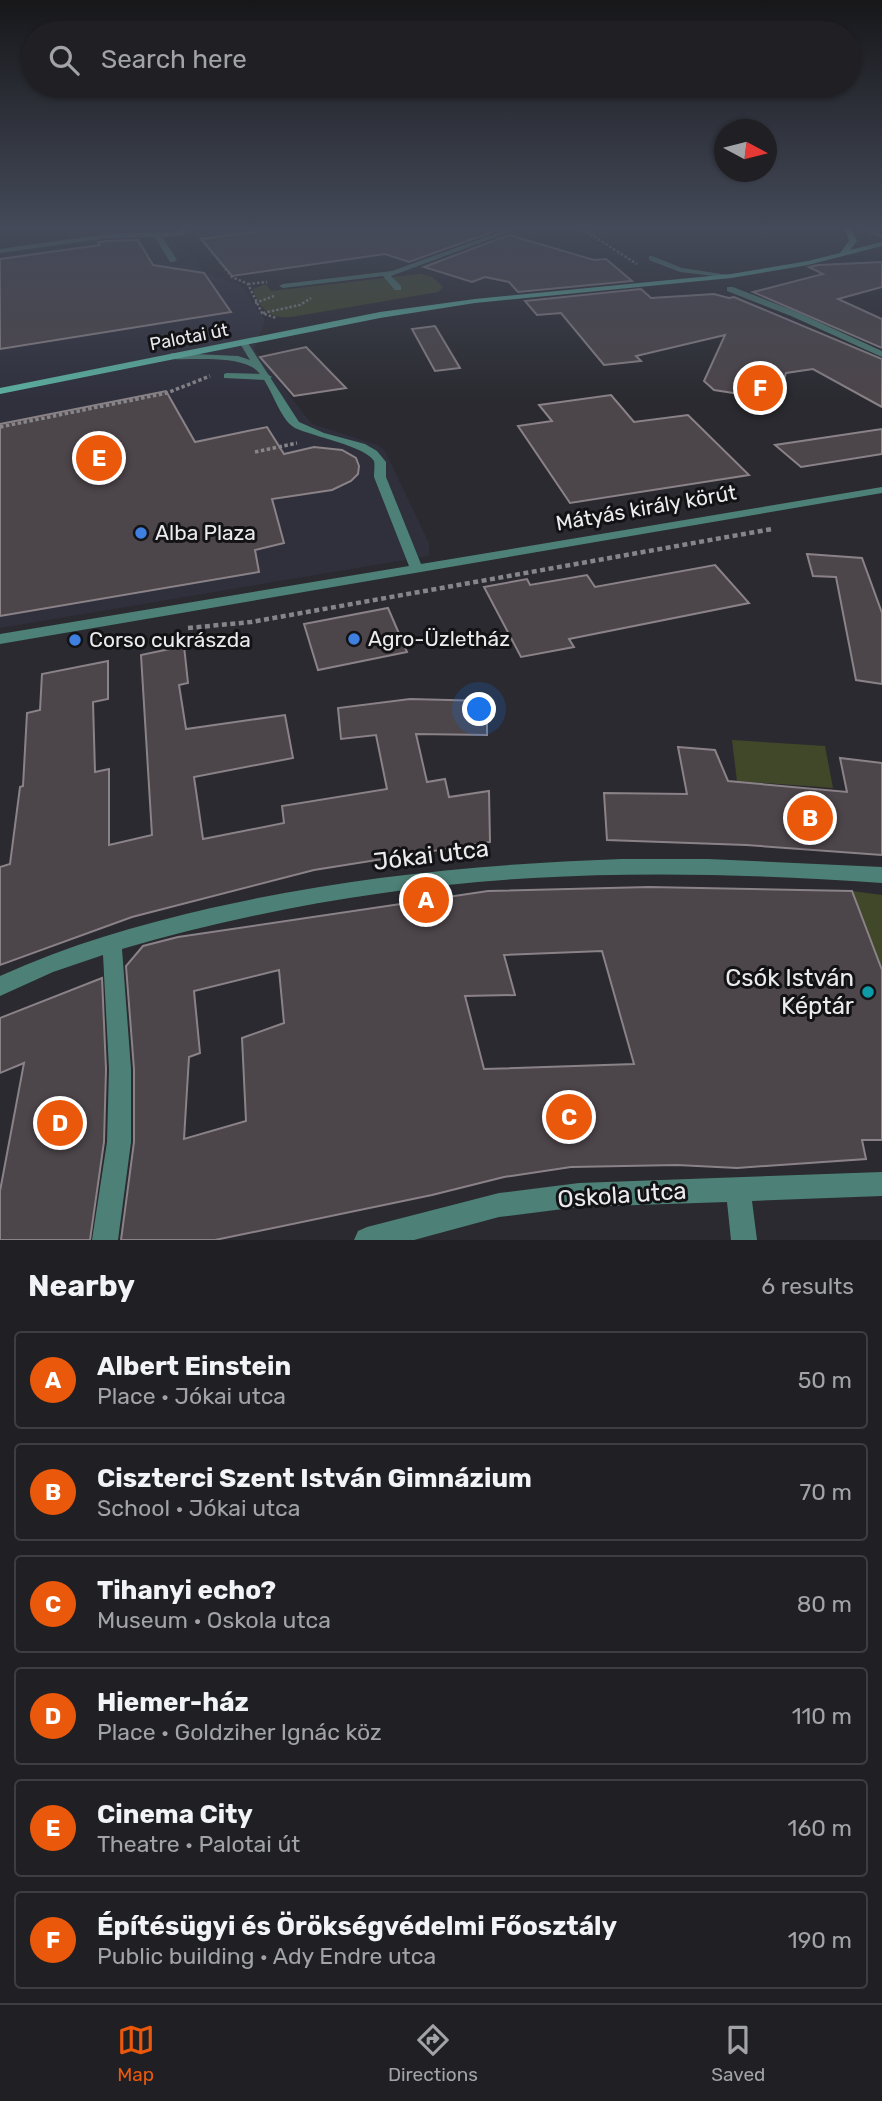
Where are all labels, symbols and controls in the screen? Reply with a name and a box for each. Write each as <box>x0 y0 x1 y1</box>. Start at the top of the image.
search box <box>21 21 861 98</box>
icon: search <box>45 41 83 79</box>
text: Search here <box>101 44 247 75</box>
north arrow <box>714 119 777 182</box>
street label: Palotai út <box>148 319 230 355</box>
pin: F <box>737 362 783 414</box>
pin: E <box>76 432 122 484</box>
street label: Mátyás király körút <box>554 479 738 536</box>
place label: Alba Plaza <box>155 520 256 545</box>
marker: Alba Plaza <box>133 525 149 541</box>
place label: Agro-Üzletház <box>368 626 510 651</box>
place label: Corso cukrászda <box>89 627 251 652</box>
marker: Agro-Üzletház <box>346 631 362 647</box>
marker: Corso cukrászda <box>67 632 83 648</box>
your location <box>462 692 496 726</box>
pin: B <box>787 792 833 844</box>
street label: Jókai utca <box>372 834 490 876</box>
pin: A <box>403 874 449 926</box>
place label: Csók István Képtár <box>725 964 854 1020</box>
marker: Csók István Képtár <box>860 984 876 1000</box>
pin: C <box>546 1091 592 1143</box>
pin: D <box>37 1097 83 1149</box>
street label: Oskola utca <box>557 1177 687 1213</box>
text: Nearby <box>28 1268 135 1304</box>
text: 6 results <box>761 1272 854 1300</box>
text: Albert Einstein <box>97 1351 291 1382</box>
text: A <box>45 1366 61 1394</box>
text: 50 m <box>798 1366 852 1394</box>
text: Place · Jókai utca <box>97 1382 286 1410</box>
text: Ciszterci Szent István Gimnázium <box>97 1463 532 1494</box>
text: B <box>45 1478 61 1506</box>
text: 70 m <box>800 1478 852 1506</box>
text: School · Jókai utca <box>97 1494 300 1522</box>
text: Tihanyi echo? <box>97 1575 276 1606</box>
text: C <box>45 1590 61 1618</box>
text: 80 m <box>797 1590 852 1618</box>
text: Museum · Oskola utca <box>97 1606 331 1634</box>
text: Hiemer-ház <box>97 1687 249 1718</box>
text: D <box>45 1702 61 1730</box>
text: 110 m <box>792 1702 852 1730</box>
text: Place · Goldziher Ignác köz <box>97 1718 382 1746</box>
text: Cinema City <box>97 1799 253 1830</box>
text: E <box>46 1814 60 1842</box>
text: 160 m <box>788 1814 852 1842</box>
text: Theatre · Palotai út <box>97 1830 300 1858</box>
text: Építésügyi és Örökségvédelmi Főosztály <box>97 1911 617 1942</box>
text: F <box>46 1926 60 1954</box>
text: 190 m <box>788 1926 852 1954</box>
text: Public building · Ady Endre utca <box>97 1942 436 1970</box>
tab: Map <box>117 2021 155 2086</box>
tab: Directions <box>388 2021 478 2086</box>
tab: Saved <box>711 2021 765 2086</box>

